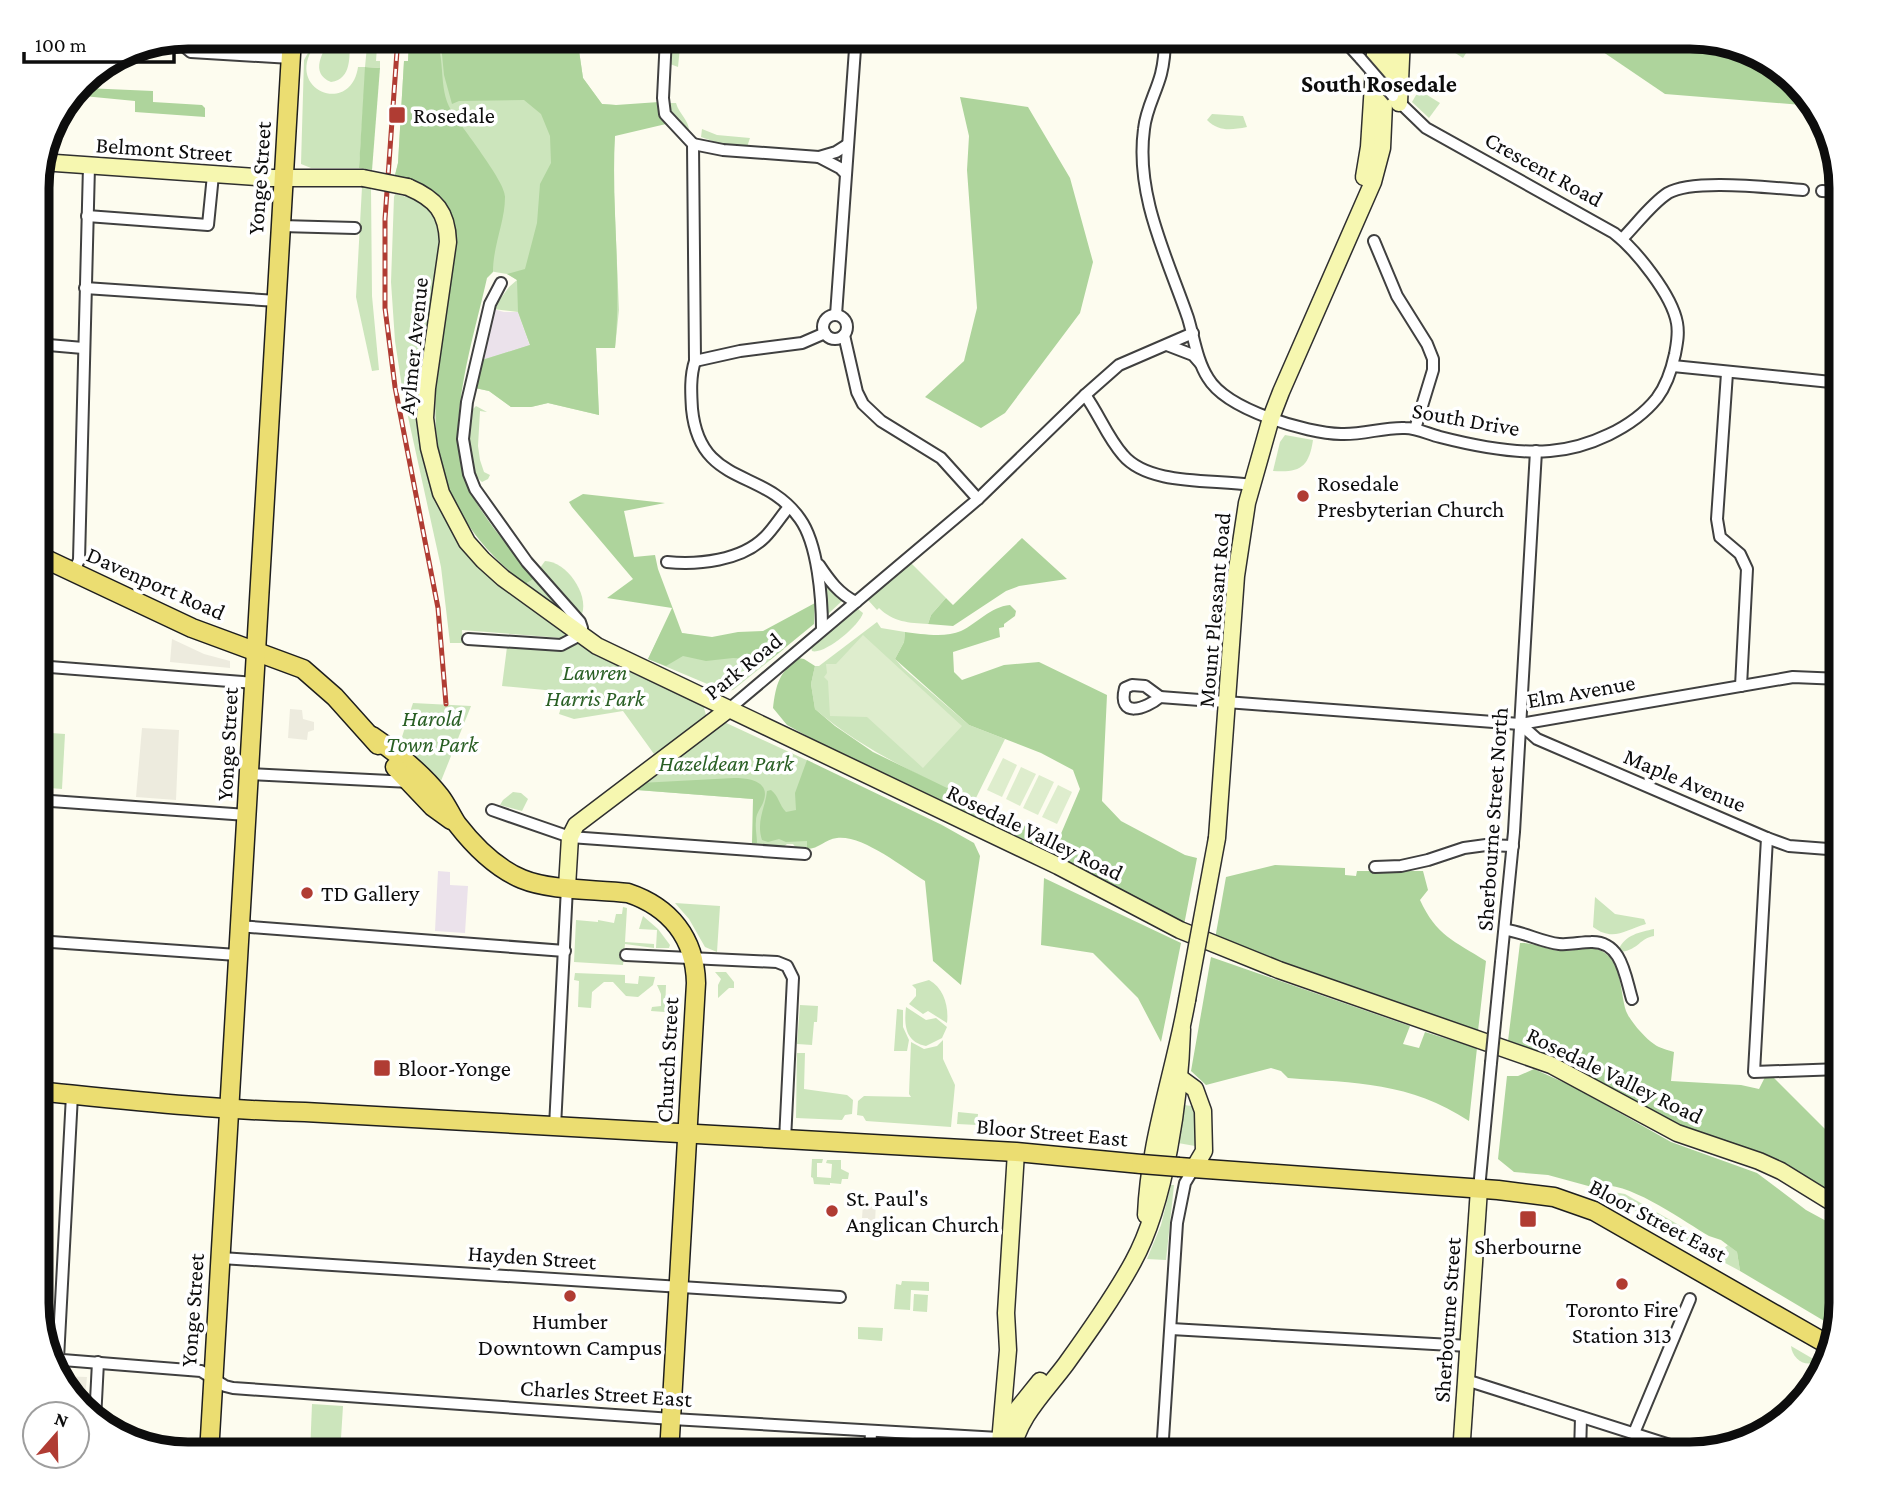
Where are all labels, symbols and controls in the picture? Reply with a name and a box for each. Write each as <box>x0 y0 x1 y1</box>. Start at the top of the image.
scale bar <box>24 21 175 65</box>
text: 100 m <box>35 33 87 57</box>
district label: South Rosedale <box>1301 70 1457 97</box>
place label: Rosedale <box>413 102 495 128</box>
marker: Rosedale <box>387 105 407 125</box>
street label: Yonge Street <box>242 120 276 236</box>
street label: Crescent Road <box>1480 126 1608 212</box>
street label: Belmont Street <box>95 131 234 167</box>
street label: Aylmer Avenue <box>393 276 433 416</box>
street label: South Drive <box>1410 397 1522 441</box>
place label: Rosedale Presbyterian Church <box>1317 470 1504 522</box>
marker: Rosedale Presbyterian Church <box>1295 488 1311 504</box>
street label: Mount Pleasant Road <box>1193 511 1235 709</box>
street label: Davenport Road <box>83 541 229 625</box>
street label: Park Road <box>699 627 787 705</box>
park label: Lawren Harris Park <box>545 659 646 711</box>
street label: Elm Avenue <box>1525 669 1637 713</box>
street label: Yonge Street <box>211 686 243 801</box>
park label: Harold Town Park <box>386 705 479 757</box>
street label: Sherbourne Street North <box>1471 706 1513 932</box>
street label: Maple Avenue <box>1620 743 1750 817</box>
park label: Hazeldean Park <box>658 750 795 776</box>
street label: Rosedale Valley Road <box>943 778 1127 886</box>
place label: TD Gallery <box>321 880 420 906</box>
marker: TD Gallery <box>299 885 315 901</box>
street label: Church Street <box>651 996 683 1123</box>
street label: Rosedale Valley Road <box>1523 1021 1707 1129</box>
place label: Bloor-Yonge <box>398 1055 511 1081</box>
marker: Bloor-Yonge <box>372 1058 392 1078</box>
street label: Bloor Street East <box>975 1112 1129 1152</box>
street label: Bloor Street East <box>1585 1173 1732 1267</box>
place label: St. Paul's Anglican Church <box>846 1185 999 1237</box>
marker: St. Paul's Anglican Church <box>824 1203 840 1219</box>
marker: Sherbourne <box>1518 1209 1538 1229</box>
place label: Sherbourne <box>1474 1233 1582 1259</box>
street label: Sherbourne Street <box>1428 1236 1466 1403</box>
street label: Hayden Street <box>467 1240 598 1274</box>
street label: Yonge Street <box>175 1252 209 1368</box>
marker: Toronto Fire Station 313 <box>1614 1276 1630 1292</box>
marker: Humber Downtown Campus <box>562 1288 578 1304</box>
place label: Toronto Fire Station 313 <box>1566 1296 1678 1348</box>
place label: Humber Downtown Campus <box>478 1308 662 1360</box>
street label: Charles Street East <box>519 1374 693 1412</box>
north arrow <box>21 1400 91 1470</box>
text: N <box>52 1407 71 1432</box>

